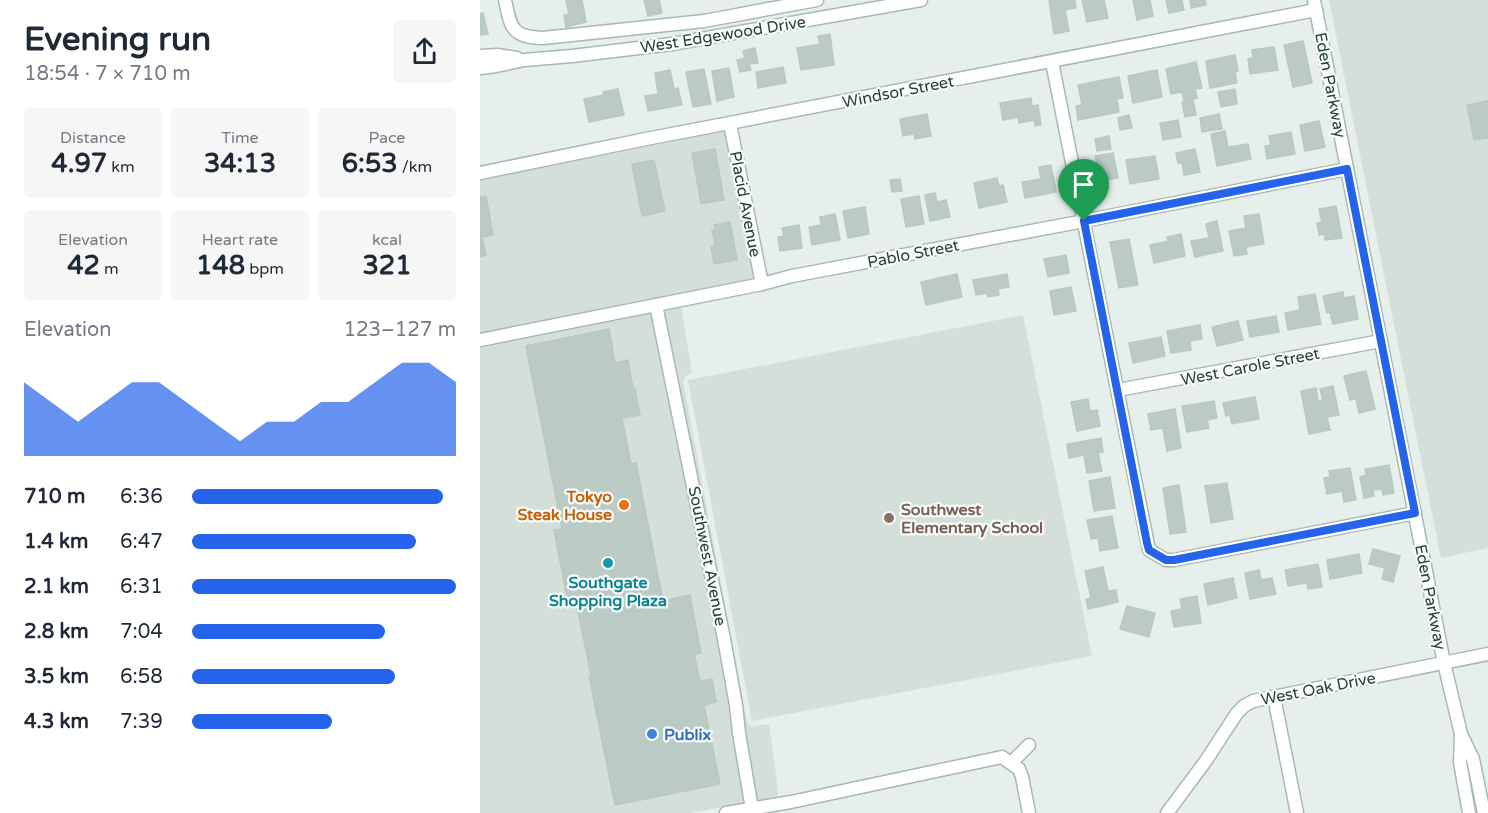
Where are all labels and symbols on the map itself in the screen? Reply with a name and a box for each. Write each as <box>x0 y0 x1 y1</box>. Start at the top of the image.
street label: West Edgewood Drive <box>639 12 807 58</box>
street label: Eden Parkway <box>1310 31 1350 140</box>
street label: Windsor Street <box>841 71 956 113</box>
street label: Placid Avenue <box>725 149 765 259</box>
pin <box>1058 159 1109 221</box>
street label: Pablo Street <box>866 235 961 273</box>
street label: West Carole Street <box>1179 344 1321 390</box>
street label: Southwest Avenue <box>684 485 730 628</box>
place label: Tokyo Steak House <box>518 487 612 525</box>
marker: Tokyo Steak House <box>617 498 631 512</box>
place label: Southwest Elementary School <box>901 500 1043 538</box>
marker: Southwest Elementary School <box>882 511 896 525</box>
street label: Eden Parkway <box>1410 543 1450 652</box>
marker: Southgate Shopping Plaza <box>601 556 615 570</box>
place label: Southgate Shopping Plaza <box>549 573 667 611</box>
street label: West Oak Drive <box>1259 668 1377 710</box>
place label: Publix <box>664 725 711 745</box>
marker: Publix <box>645 727 659 741</box>

